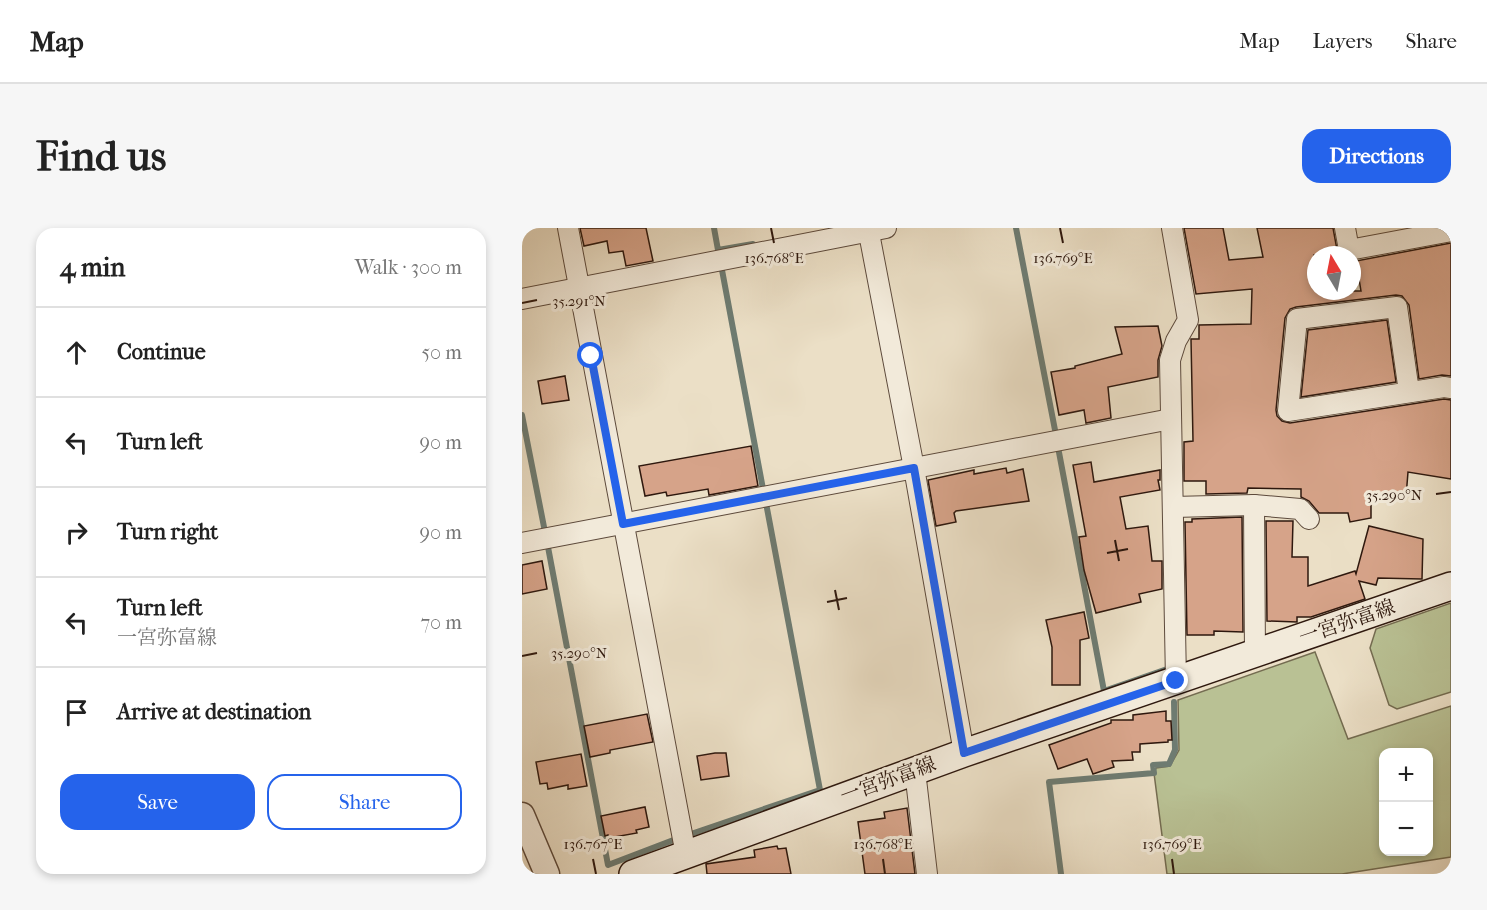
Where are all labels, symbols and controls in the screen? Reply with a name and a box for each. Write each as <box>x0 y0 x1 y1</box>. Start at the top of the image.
text: Map <box>30 25 84 58</box>
text: Map <box>1239 29 1280 53</box>
text: Layers <box>1313 29 1372 53</box>
text: Share <box>1405 29 1457 53</box>
button: Directions <box>1302 129 1451 183</box>
text: Find us <box>36 132 166 181</box>
north arrow <box>1307 246 1361 300</box>
text: 136.768°E <box>744 249 804 267</box>
text: 136.769°E <box>1033 249 1093 267</box>
text: 4 min <box>60 252 125 283</box>
text: Walk · 300 m <box>355 256 462 279</box>
text: 35.291°N <box>552 292 606 310</box>
icon: ahead <box>60 336 93 369</box>
text: Continue <box>117 339 206 365</box>
text: 50 m <box>421 341 462 364</box>
route start <box>577 342 603 368</box>
icon: left <box>60 426 93 459</box>
text: Turn left <box>117 429 203 455</box>
text: 90 m <box>420 431 462 454</box>
text: 35.290°N <box>1366 486 1423 504</box>
icon: right <box>60 516 93 549</box>
text: Turn right <box>117 519 218 545</box>
text: 90 m <box>420 521 462 544</box>
text: Turn left <box>117 595 203 621</box>
street label: 一宮弥富線 <box>1296 595 1398 649</box>
icon: left <box>60 606 93 639</box>
text: 70 m <box>420 611 462 634</box>
text: 一宮弥富線 <box>117 626 217 649</box>
text: 35.290°N <box>551 644 608 662</box>
route end <box>1162 667 1188 693</box>
icon: arrive <box>60 696 93 729</box>
text: Arrive at destination <box>117 699 311 725</box>
map controls <box>1379 748 1433 856</box>
button: + <box>1379 748 1433 802</box>
street label: 一宮弥富線 <box>837 752 939 808</box>
button: Save <box>60 774 255 830</box>
button: Share <box>267 774 462 830</box>
button: − <box>1379 802 1433 856</box>
text: 136.767°E <box>564 835 622 853</box>
text: 136.768°E <box>853 835 913 853</box>
text: 136.769°E <box>1142 835 1202 853</box>

